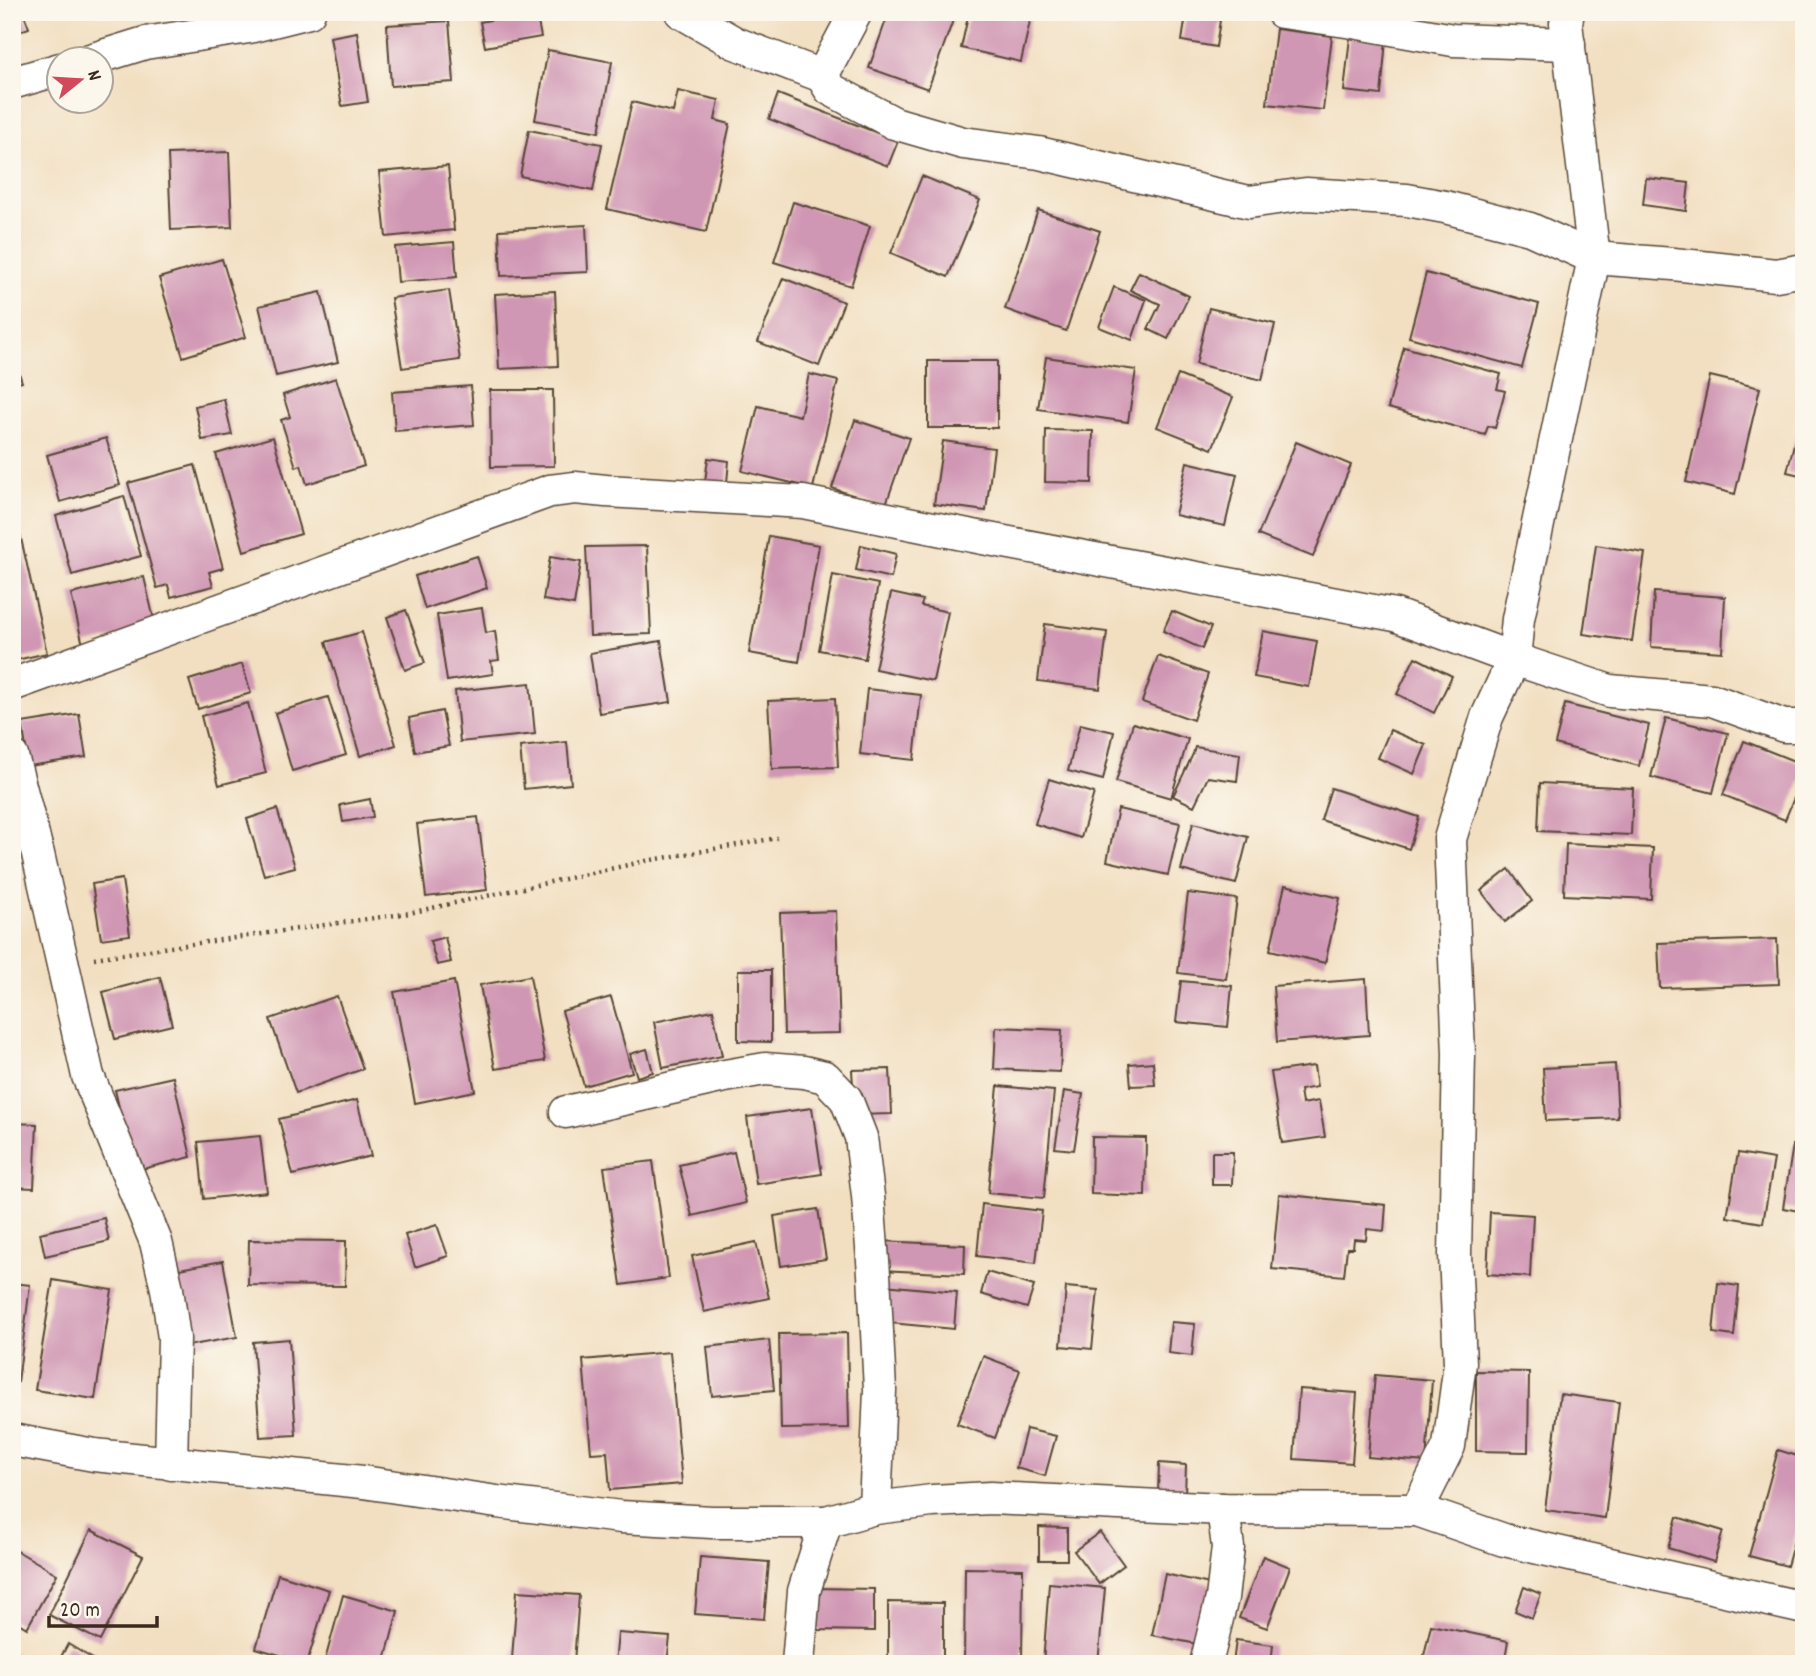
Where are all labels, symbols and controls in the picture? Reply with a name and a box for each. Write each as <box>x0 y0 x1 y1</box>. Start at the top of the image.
north arrow <box>46 46 116 116</box>
text: N <box>79 67 107 84</box>
scale bar <box>49 1585 158 1629</box>
text: 20 m <box>60 1597 100 1627</box>

